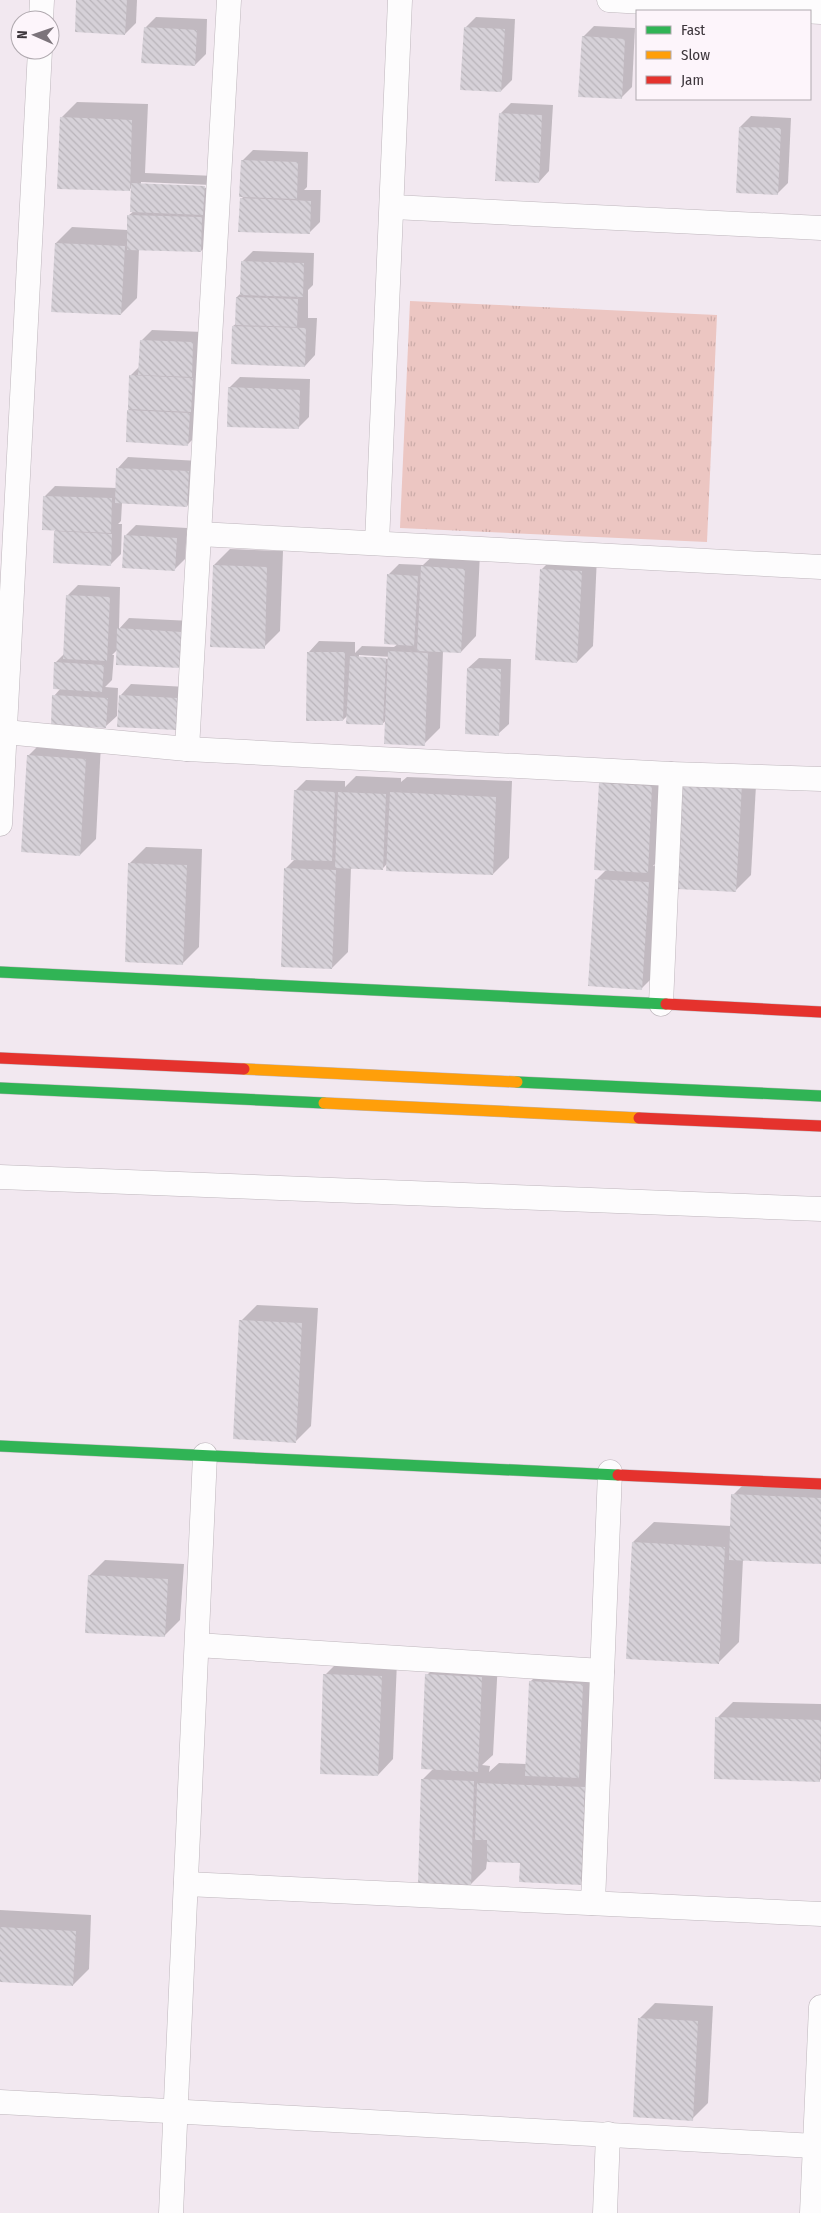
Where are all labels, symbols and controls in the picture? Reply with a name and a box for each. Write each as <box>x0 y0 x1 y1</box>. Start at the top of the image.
north arrow <box>10 10 60 60</box>
legend <box>636 10 811 100</box>
text: Fast <box>681 21 705 39</box>
text: N <box>14 30 31 39</box>
text: Slow <box>681 46 710 64</box>
text: Jam <box>681 71 704 89</box>

